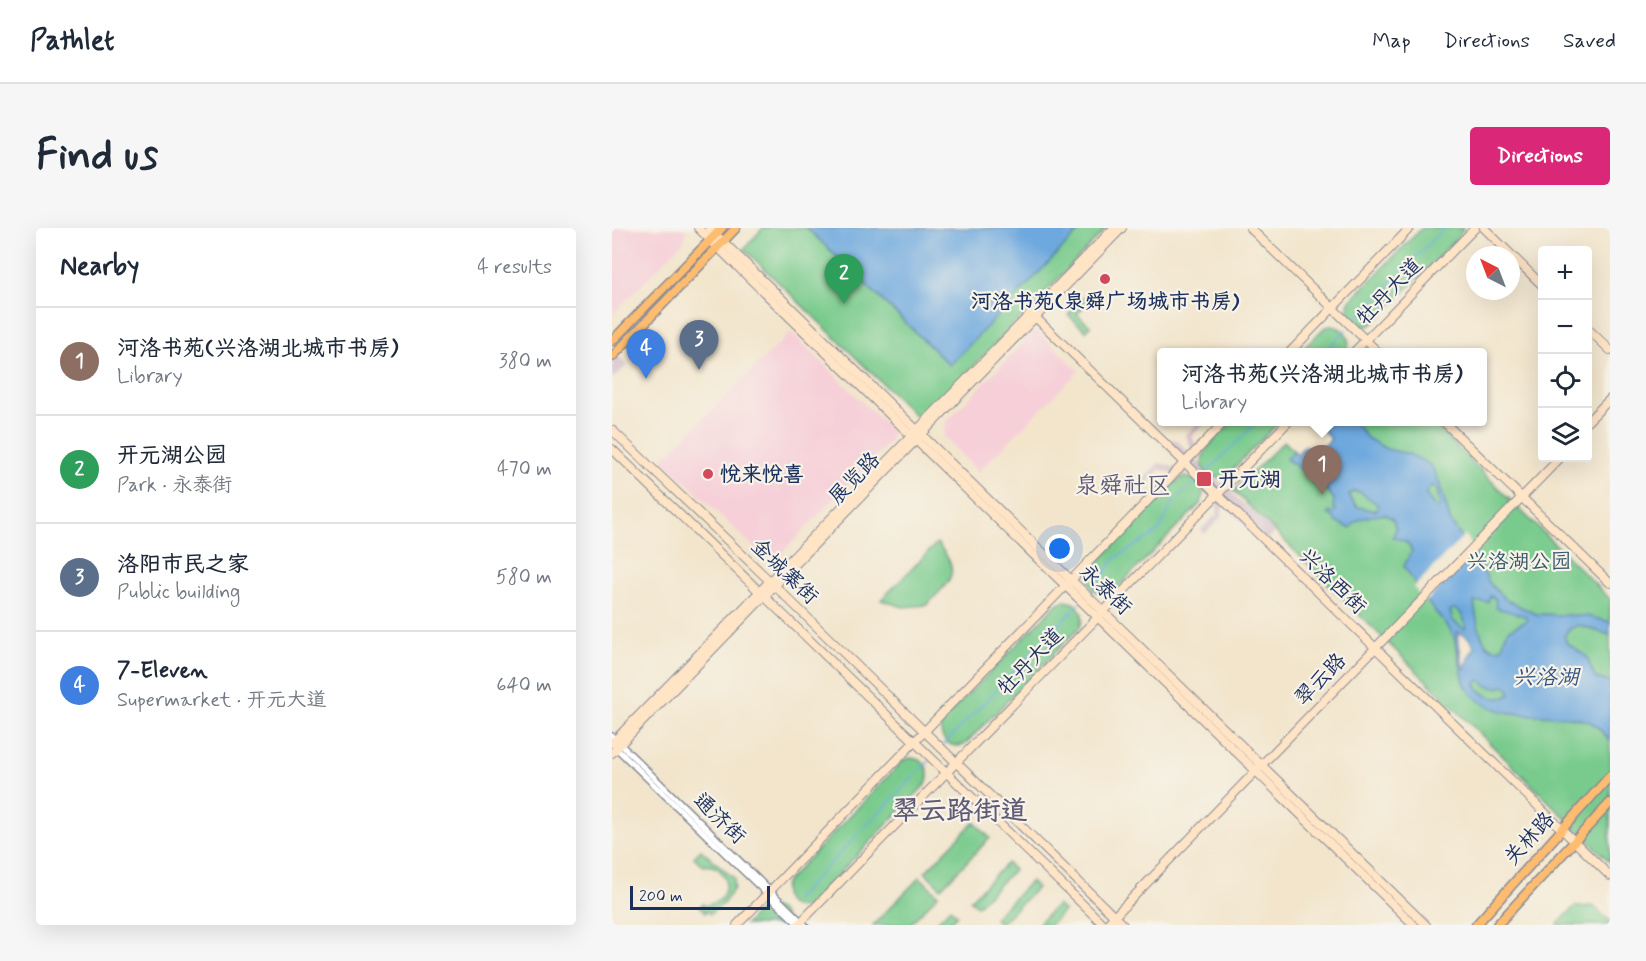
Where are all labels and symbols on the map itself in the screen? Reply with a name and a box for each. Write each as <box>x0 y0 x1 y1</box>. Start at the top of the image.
north arrow <box>1466 246 1520 300</box>
street label: 牡丹大道 <box>1350 252 1429 332</box>
pin: 2 <box>824 254 864 304</box>
marker: 河洛书苑(泉舜广场城市书房) <box>1098 272 1112 286</box>
place label: 河洛书苑(泉舜广场城市书房) <box>971 288 1240 316</box>
pin: 3 <box>680 320 718 370</box>
pin: 4 <box>627 330 666 379</box>
street label: 展览路 <box>823 446 887 511</box>
pin: 1 <box>1302 446 1342 495</box>
place label: 悦来悦喜 <box>720 461 804 489</box>
place label: 开元湖 <box>1218 466 1281 494</box>
marker: 悦来悦喜 <box>701 467 715 481</box>
marker: 开元湖 <box>1195 470 1213 488</box>
district label: 泉舜社区 <box>1075 471 1171 502</box>
street label: 金城寨街 <box>744 532 824 611</box>
your location <box>1045 534 1074 563</box>
street label: 兴洛西街 <box>1292 542 1372 621</box>
park label: 兴洛湖公园 <box>1467 548 1572 576</box>
street label: 永泰街 <box>1073 558 1138 622</box>
street label: 牡丹大道 <box>991 622 1070 702</box>
street label: 翠云路 <box>1289 647 1353 712</box>
water label: 兴洛湖 <box>1513 664 1581 692</box>
street label: 通济街 <box>687 787 752 851</box>
district label: 翠云路街道 <box>893 794 1028 829</box>
street label: 关林路 <box>1498 806 1561 871</box>
scale bar <box>630 883 770 910</box>

